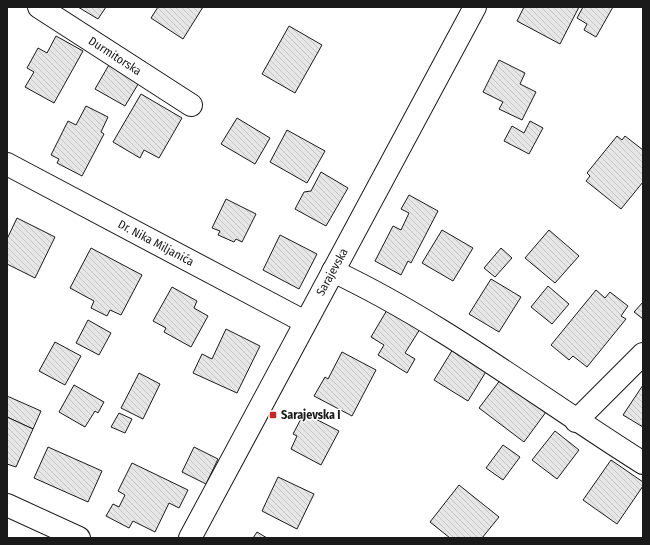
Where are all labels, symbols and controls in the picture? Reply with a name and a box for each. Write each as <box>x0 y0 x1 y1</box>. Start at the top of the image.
street label: Durmitorska <box>86 34 144 78</box>
street label: Dr. Nika Miljanića <box>116 217 196 269</box>
street label: Sarajevska <box>313 246 351 298</box>
place label: Sarajevska I <box>281 408 341 422</box>
marker: Sarajevska I <box>268 410 278 420</box>

